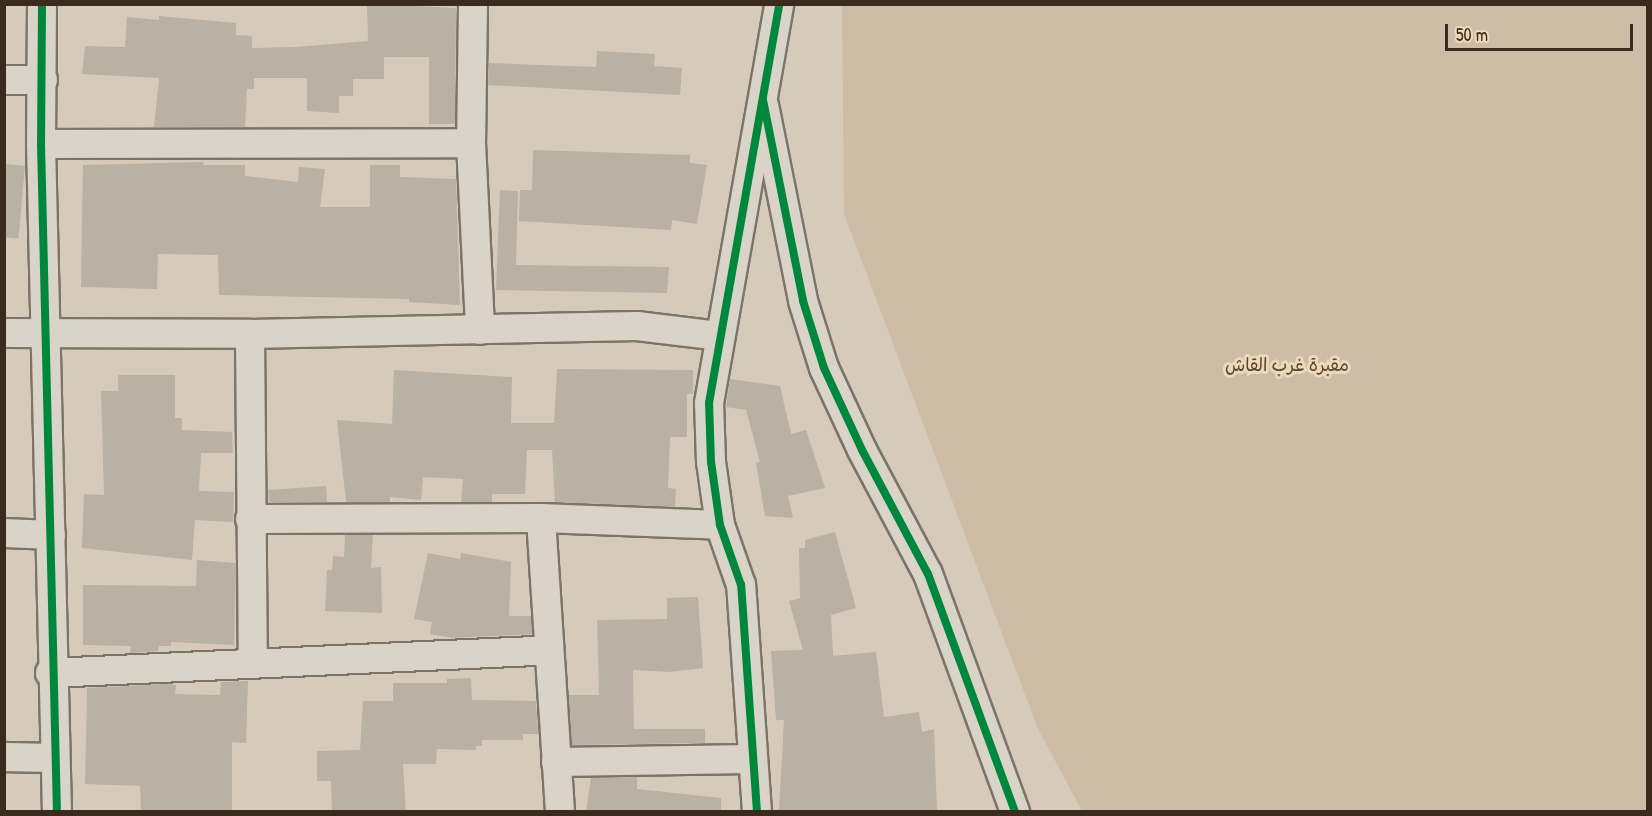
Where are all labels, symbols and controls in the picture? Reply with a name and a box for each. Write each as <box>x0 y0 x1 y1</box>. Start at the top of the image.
scale bar <box>1448 12 1636 50</box>
text: 50 m <box>1456 22 1488 47</box>
park label: مقبرة غرب القاش <box>1225 354 1349 376</box>

